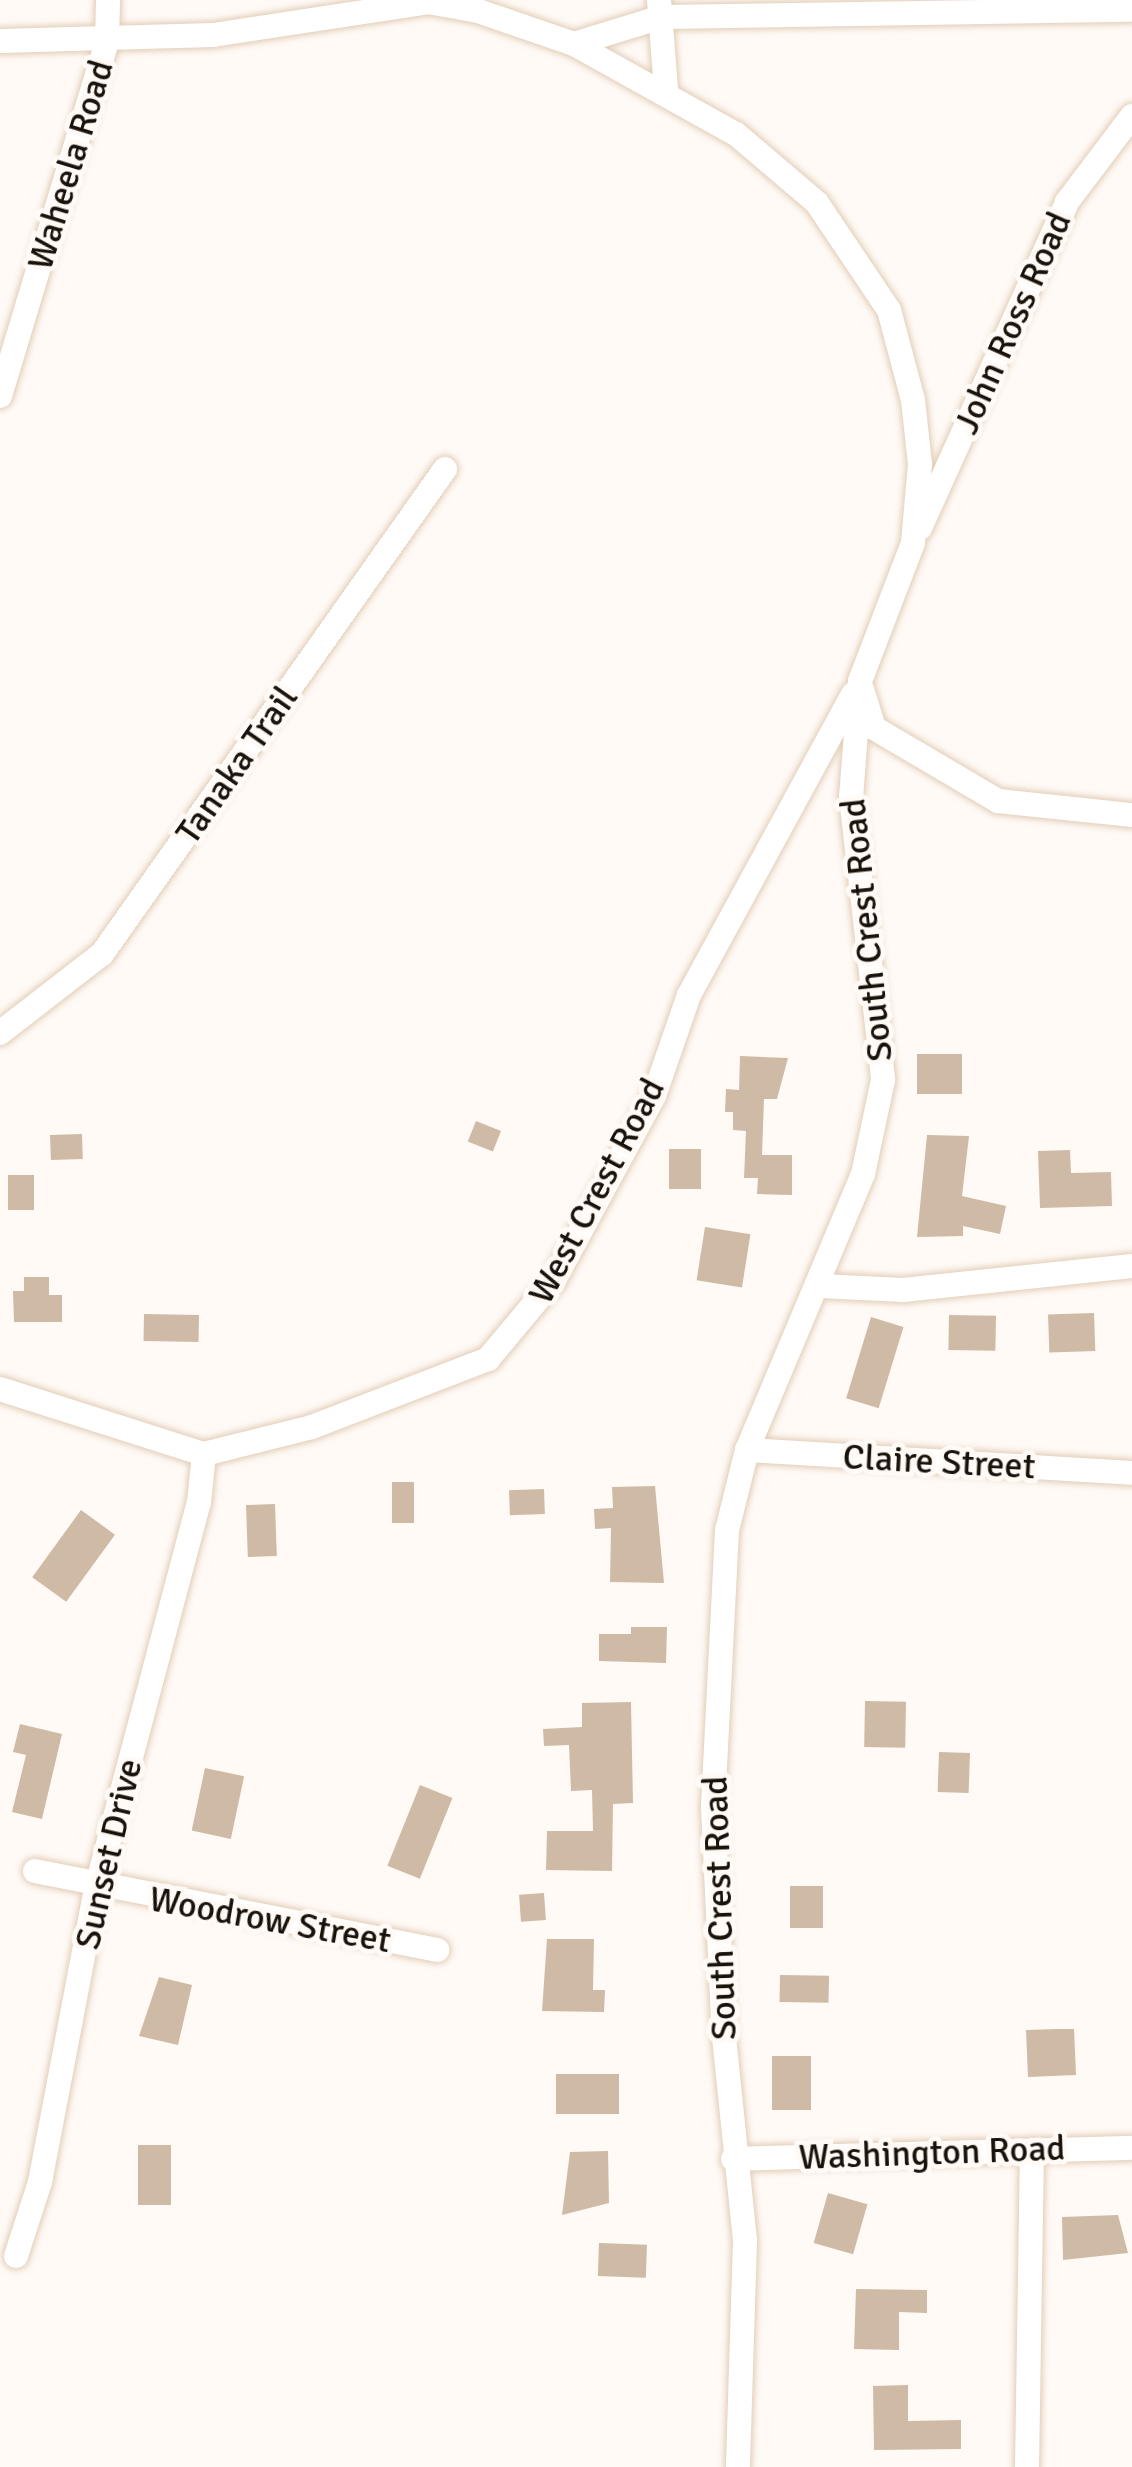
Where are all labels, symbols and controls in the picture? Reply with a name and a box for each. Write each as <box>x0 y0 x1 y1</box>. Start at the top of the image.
street label: Waheela Road <box>19 55 123 275</box>
street label: John Ross Road <box>945 205 1081 441</box>
street label: Tanaka Trail <box>167 678 307 852</box>
street label: South Crest Road <box>832 796 902 1064</box>
street label: West Crest Road <box>519 1071 675 1311</box>
street label: Claire Street <box>842 1435 1036 1489</box>
street label: Sunset Drive <box>66 1755 152 1953</box>
street label: South Crest Road <box>694 1775 746 2041</box>
street label: Woodrow Street <box>146 1878 394 1962</box>
street label: Washington Road <box>798 2127 1066 2179</box>

